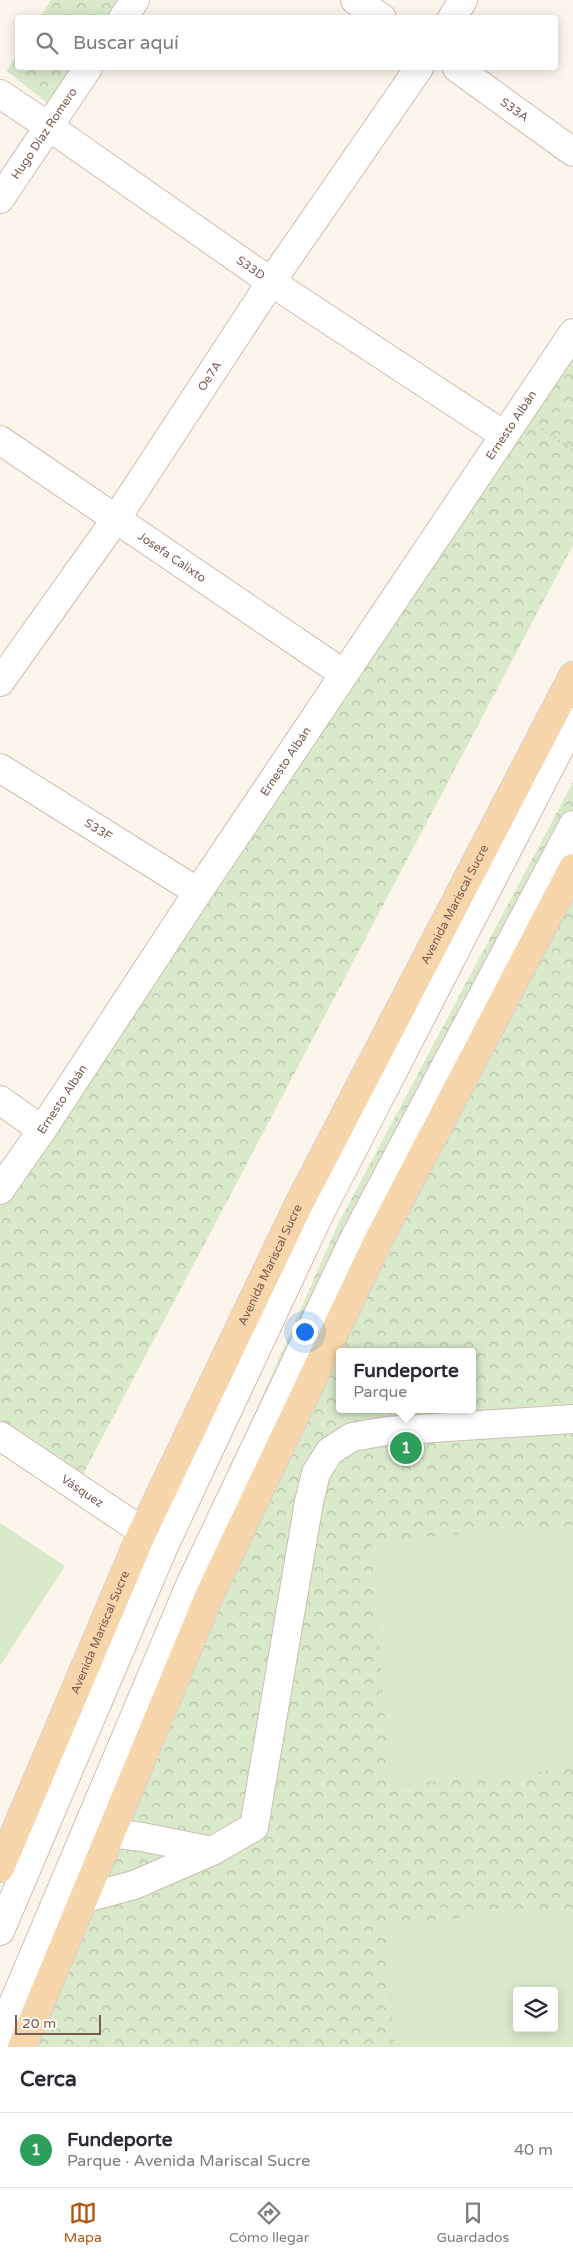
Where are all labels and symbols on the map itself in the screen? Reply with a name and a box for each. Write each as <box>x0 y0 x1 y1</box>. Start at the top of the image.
street label: Hugo Díaz Romero <box>8 85 80 182</box>
street label: S33A <box>498 95 531 125</box>
street label: S33D <box>234 253 268 283</box>
street label: Oe7A <box>195 358 224 394</box>
street label: Ernesto Albán <box>483 388 539 462</box>
street label: Josefa Calixto <box>135 529 209 585</box>
street label: Ernesto Albán <box>257 724 314 799</box>
street label: S33F <box>82 816 115 843</box>
street label: Avenida Mariscal Sucre <box>418 842 491 966</box>
street label: Ernesto Albán <box>34 1062 90 1137</box>
street label: Avenida Mariscal Sucre <box>235 1202 305 1328</box>
your location <box>292 1319 318 1345</box>
pin: 1 <box>390 1429 422 1467</box>
street label: Vásquez <box>59 1472 106 1510</box>
street label: Avenida Mariscal Sucre <box>68 1568 132 1696</box>
scale bar <box>15 2012 101 2035</box>

